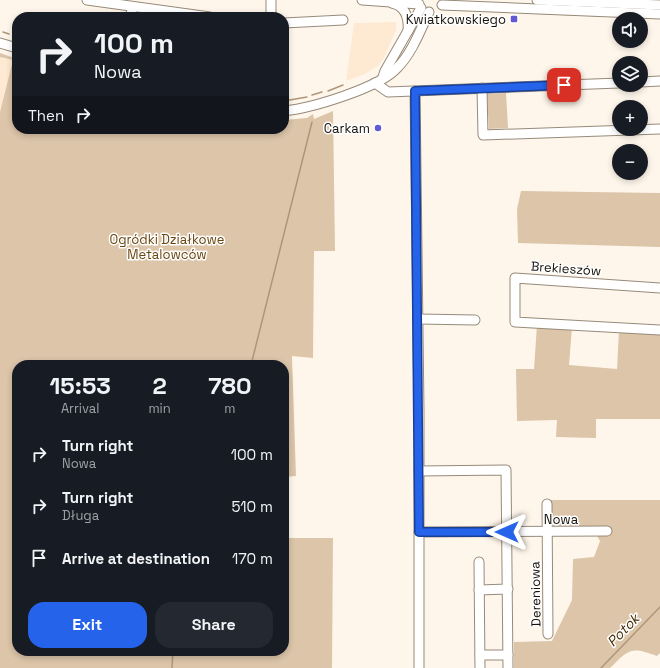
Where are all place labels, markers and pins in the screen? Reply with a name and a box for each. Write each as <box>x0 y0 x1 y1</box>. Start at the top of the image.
place label: Kwiatkowskiego <box>406 11 506 28</box>
marker: Kwiatkowskiego <box>509 14 519 24</box>
pin <box>547 68 581 102</box>
place label: Carkam <box>324 120 370 137</box>
marker: Carkam <box>373 123 383 133</box>

